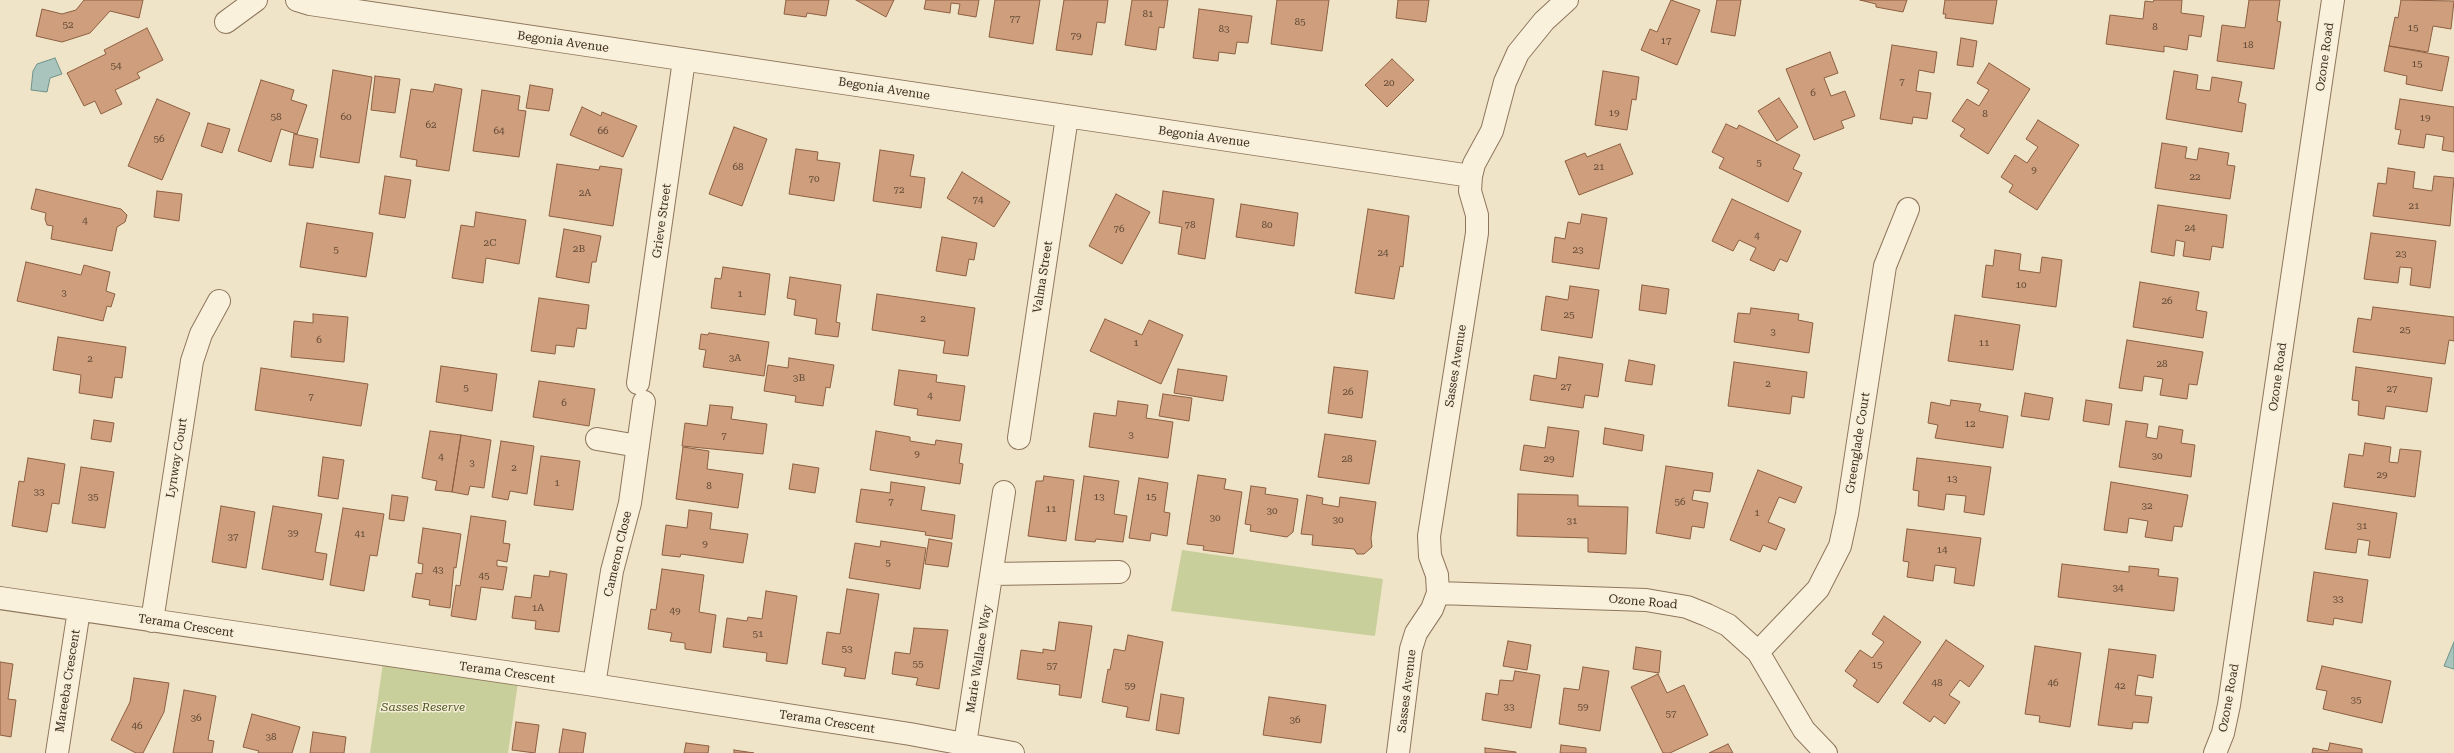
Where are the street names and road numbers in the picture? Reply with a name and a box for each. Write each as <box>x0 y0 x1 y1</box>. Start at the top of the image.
street label: Ozone Road <box>2313 22 2337 92</box>
street label: Begonia Avenue <box>516 28 610 56</box>
street label: Begonia Avenue <box>837 75 931 103</box>
street label: Begonia Avenue <box>1157 123 1251 151</box>
street label: Grieve Street <box>650 183 674 259</box>
street label: Valma Street <box>1030 240 1056 314</box>
street label: Sasses Avenue <box>1442 324 1470 408</box>
street label: Ozone Road <box>2266 342 2290 412</box>
street label: Greenglade Court <box>1843 391 1873 495</box>
street label: Lynway Court <box>164 417 190 499</box>
street label: Cameron Close <box>601 510 635 598</box>
street label: Ozone Road <box>1608 592 1678 612</box>
street label: Marie Wallace Way <box>963 604 995 714</box>
street label: Terama Crescent <box>137 611 235 641</box>
street label: Mareeba Crescent <box>53 628 83 734</box>
street label: Sasses Avenue <box>1395 649 1419 733</box>
street label: Terama Crescent <box>458 659 556 687</box>
street label: Ozone Road <box>2216 663 2242 733</box>
street label: Terama Crescent <box>778 707 876 737</box>

